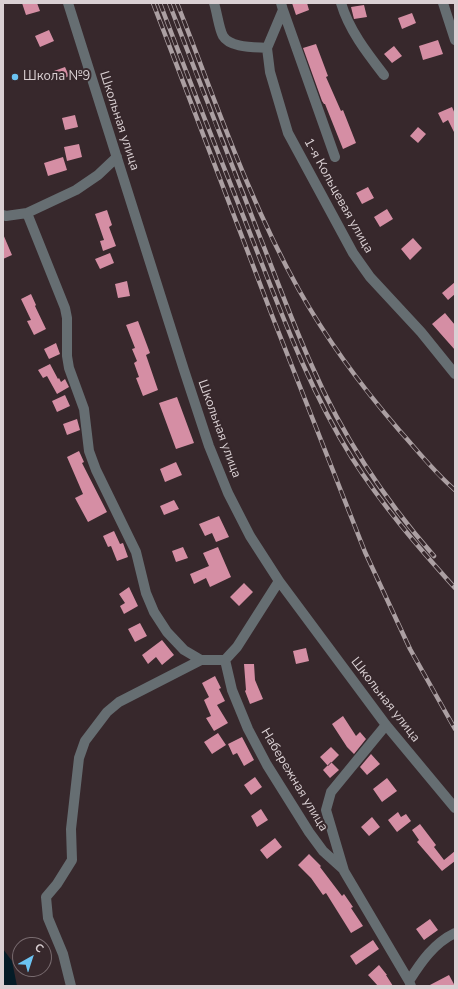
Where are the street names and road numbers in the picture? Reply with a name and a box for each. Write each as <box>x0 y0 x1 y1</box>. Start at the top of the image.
street label: Школьная улица <box>96 69 142 173</box>
street label: 1-я Кольцевая улица <box>300 136 376 256</box>
street label: Школьная улица <box>194 378 244 480</box>
street label: Школьная улица <box>347 654 423 746</box>
street label: Набережная улица <box>257 726 331 834</box>

